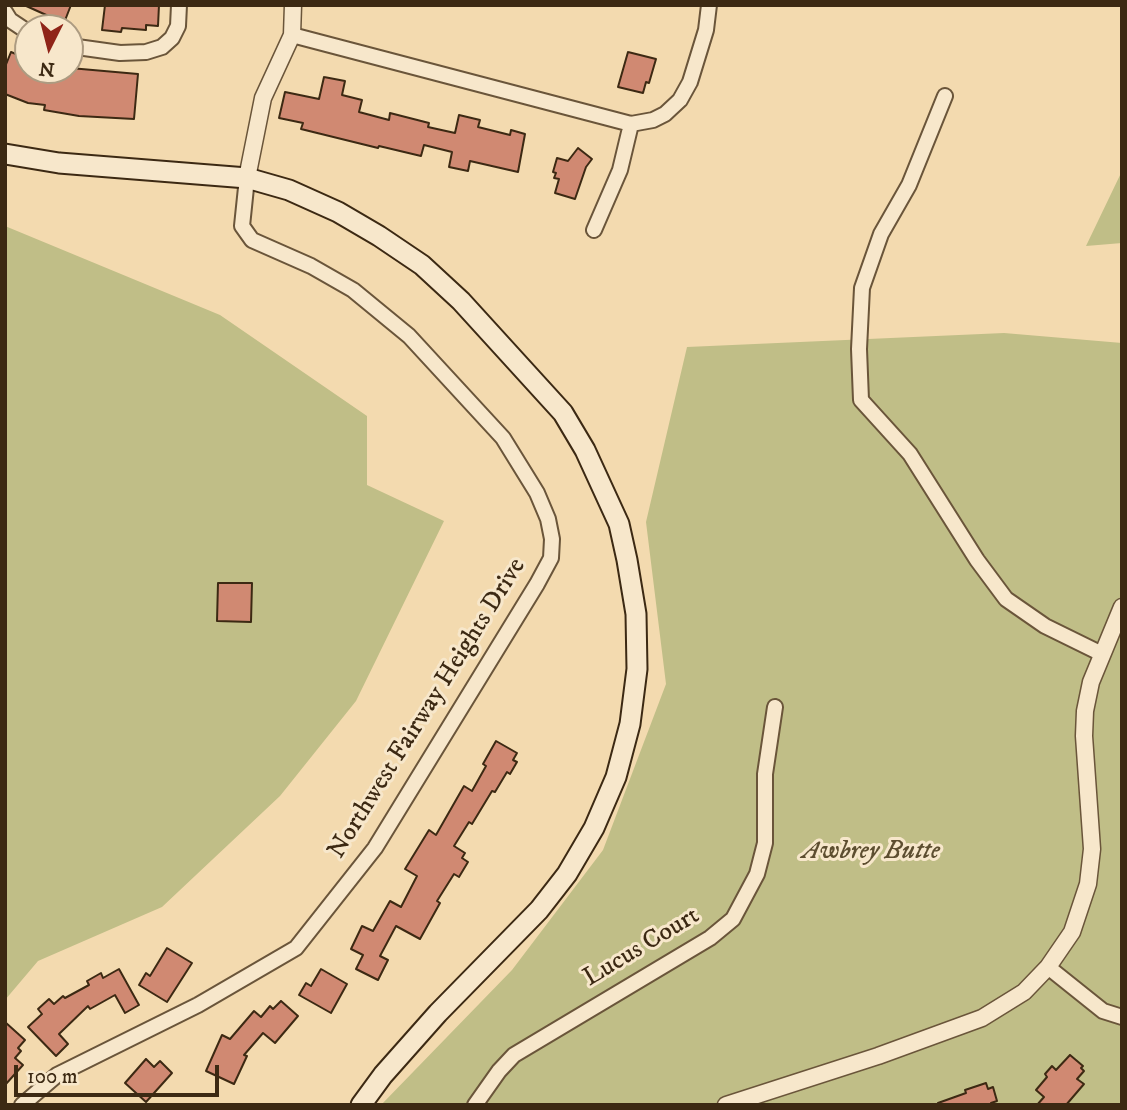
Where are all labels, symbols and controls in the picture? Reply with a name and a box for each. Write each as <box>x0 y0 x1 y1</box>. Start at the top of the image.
north arrow <box>14 14 84 84</box>
text: N <box>38 56 56 81</box>
street label: Northwest Fairway Heights Drive <box>322 553 534 865</box>
park label: Awbrey Butte <box>802 837 940 869</box>
street label: Lucus Court <box>578 901 706 995</box>
scale bar <box>18 1050 222 1094</box>
text: 100 m <box>27 1064 78 1090</box>

